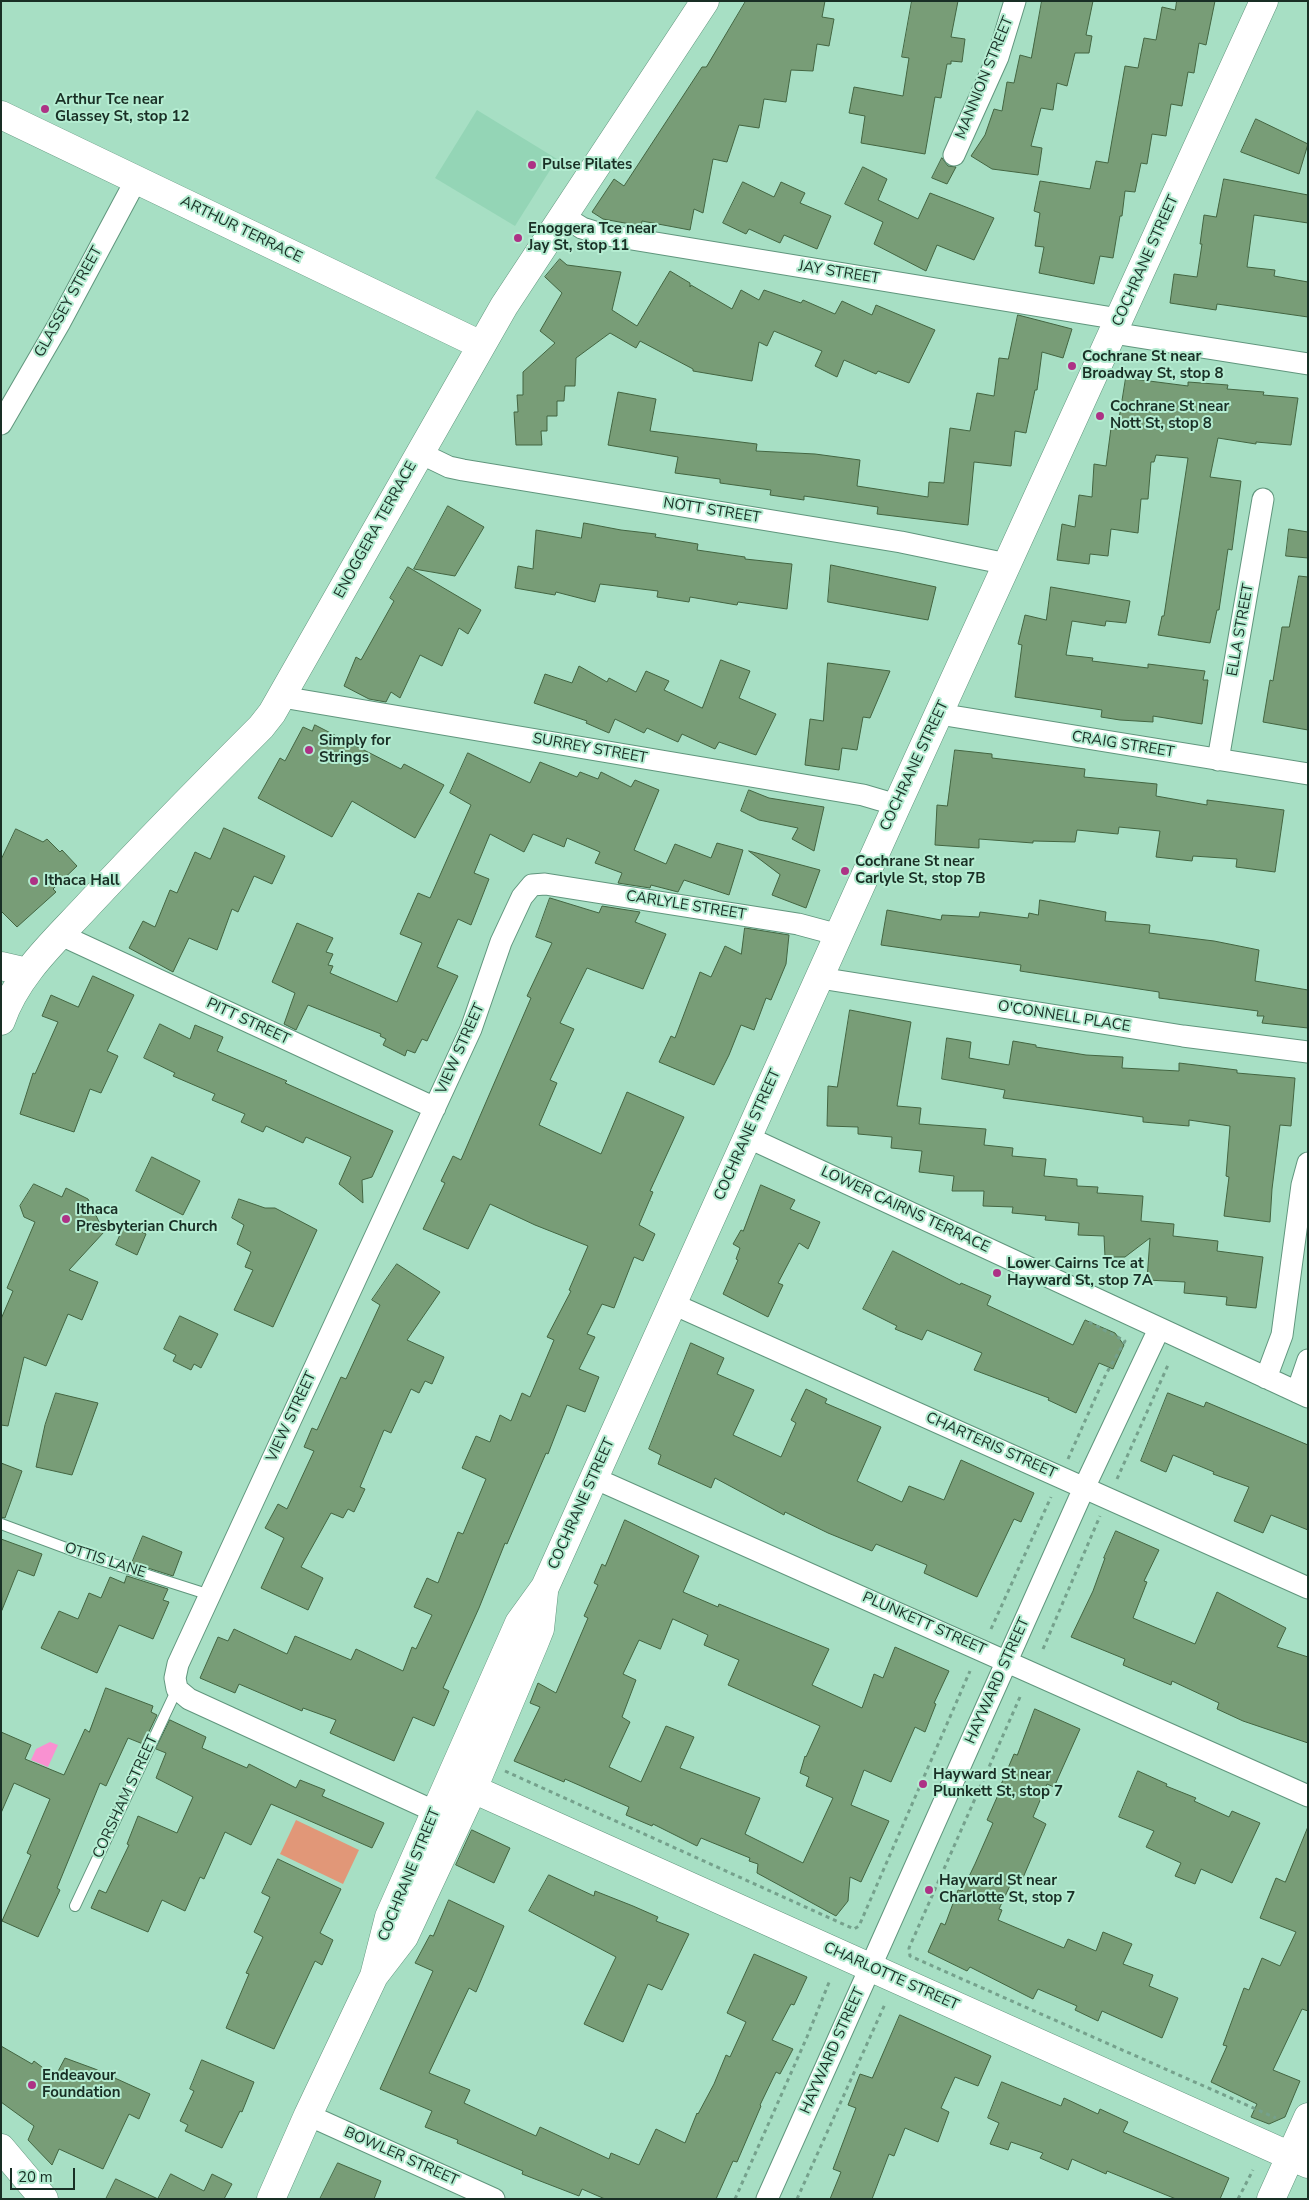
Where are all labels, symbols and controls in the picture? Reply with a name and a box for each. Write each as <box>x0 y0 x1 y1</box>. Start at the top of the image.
street label: MANNION STREET <box>952 14 1018 142</box>
place label: Arthur Tce near Glassey St, stop 12 <box>55 91 189 126</box>
marker: Arthur Tce near Glassey St, stop 12 <box>39 103 51 115</box>
place label: Pulse Pilates <box>542 156 632 174</box>
marker: Pulse Pilates <box>526 159 538 171</box>
street label: ARTHUR TERRACE <box>177 193 305 267</box>
street label: COCHRANE STREET <box>1109 193 1183 329</box>
place label: Enoggera Tce near Jay St, stop 11 <box>528 220 657 255</box>
marker: Enoggera Tce near Jay St, stop 11 <box>512 232 524 244</box>
street label: GLASSEY STREET <box>31 243 107 361</box>
street label: JAY STREET <box>797 258 881 288</box>
place label: Cochrane St near Broadway St, stop 8 <box>1082 348 1223 383</box>
marker: Cochrane St near Broadway St, stop 8 <box>1066 360 1078 372</box>
place label: Cochrane St near Nott St, stop 8 <box>1110 398 1229 433</box>
marker: Cochrane St near Nott St, stop 8 <box>1094 410 1106 422</box>
street label: ENOGGERA TERRACE <box>331 458 421 602</box>
street label: NOTT STREET <box>662 494 762 528</box>
street label: ELLA STREET <box>1224 582 1258 678</box>
street label: COCHRANE STREET <box>877 698 953 834</box>
street label: CRAIG STREET <box>1070 728 1176 762</box>
street label: SURREY STREET <box>531 730 649 768</box>
place label: Simply for Strings <box>319 732 391 767</box>
marker: Simply for Strings <box>303 744 315 756</box>
place label: Cochrane St near Carlyle St, stop 7B <box>855 853 985 888</box>
marker: Cochrane St near Carlyle St, stop 7B <box>839 865 851 877</box>
place label: Ithaca Hall <box>44 872 120 890</box>
marker: Ithaca Hall <box>28 875 40 887</box>
street label: CARLYLE STREET <box>625 888 747 924</box>
street label: PITT STREET <box>203 995 293 1049</box>
street label: O'CONNELL PLACE <box>996 998 1132 1036</box>
street label: VIEW STREET <box>433 1001 489 1097</box>
street label: COCHRANE STREET <box>711 1067 785 1203</box>
street label: LOWER CAIRNS TERRACE <box>818 1163 992 1257</box>
place label: Ithaca Presbyterian Church <box>76 1201 218 1236</box>
marker: Ithaca Presbyterian Church <box>60 1213 72 1225</box>
place label: Lower Cairns Tce at Hayward St, stop 7A <box>1007 1255 1153 1290</box>
marker: Lower Cairns Tce at Hayward St, stop 7A <box>991 1267 1003 1279</box>
street label: VIEW STREET <box>263 1369 321 1465</box>
street label: CHARTERIS STREET <box>923 1409 1059 1483</box>
street label: COCHRANE STREET <box>545 1436 619 1572</box>
street label: OTTIS LANE <box>62 1539 148 1583</box>
street label: PLUNKETT STREET <box>859 1589 989 1659</box>
street label: HAYWARD STREET <box>962 1615 1034 1747</box>
street label: CORSHAM STREET <box>90 1732 162 1862</box>
place label: Hayward St near Plunkett St, stop 7 <box>933 1766 1063 1801</box>
marker: Hayward St near Plunkett St, stop 7 <box>917 1778 929 1790</box>
street label: COCHRANE STREET <box>375 1806 445 1944</box>
place label: Hayward St near Charlotte St, stop 7 <box>939 1872 1075 1907</box>
marker: Hayward St near Charlotte St, stop 7 <box>923 1884 935 1896</box>
street label: CHARLOTTE STREET <box>821 1939 961 2015</box>
street label: HAYWARD STREET <box>797 1985 869 2117</box>
place label: Endeavour Foundation <box>42 2067 120 2102</box>
marker: Endeavour Foundation <box>26 2079 38 2091</box>
street label: BOWLER STREET <box>341 2124 461 2190</box>
scale bar <box>12 2158 78 2190</box>
text: 20 m <box>18 2167 53 2187</box>

